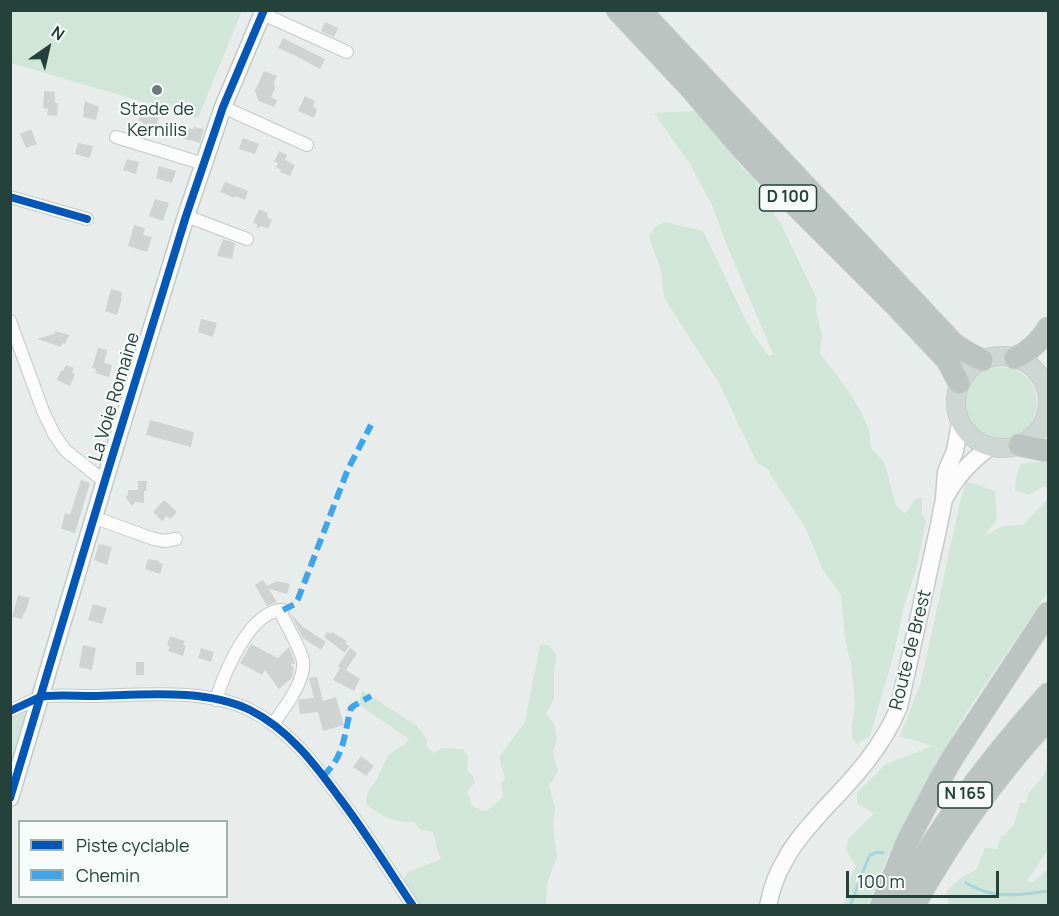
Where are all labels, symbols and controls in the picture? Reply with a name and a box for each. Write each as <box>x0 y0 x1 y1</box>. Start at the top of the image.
north arrow <box>18 18 78 78</box>
text: N <box>47 21 69 45</box>
marker: Stade de Kernilis <box>150 83 164 97</box>
place label: Stade de Kernilis <box>120 99 194 142</box>
road number: D 100 <box>760 185 816 211</box>
street label: La Voie Romaine <box>85 330 145 464</box>
street label: Route de Brest <box>886 588 936 712</box>
road number: N 165 <box>938 782 992 808</box>
legend <box>18 820 228 898</box>
text: Piste cyclable <box>76 833 190 857</box>
scale bar <box>849 859 1002 897</box>
text: Chemin <box>76 863 140 887</box>
text: 100 m <box>857 869 905 893</box>

